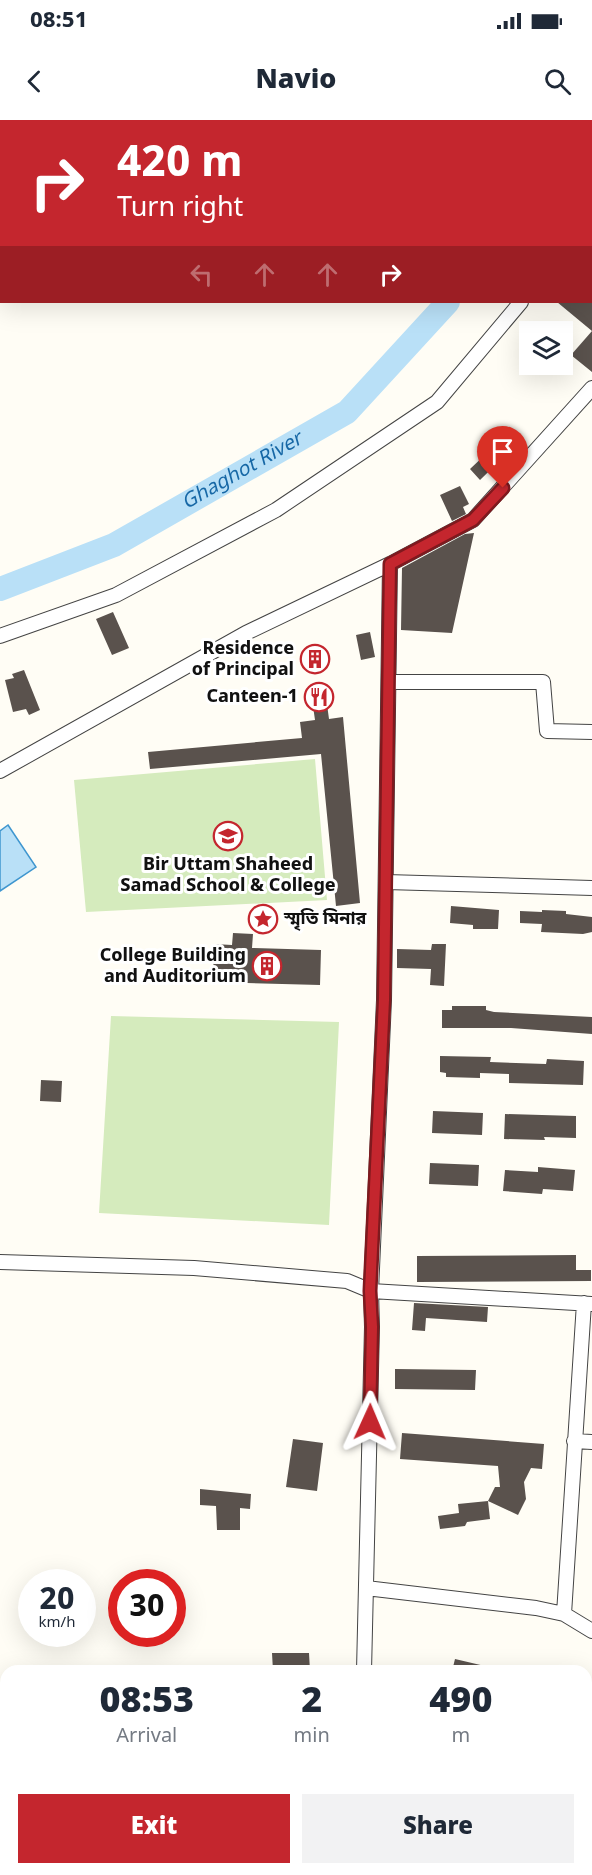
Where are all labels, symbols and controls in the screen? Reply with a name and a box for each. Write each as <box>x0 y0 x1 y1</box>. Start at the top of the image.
text: 08:51 <box>30 7 87 36</box>
text: Navio <box>256 63 336 99</box>
icon: back <box>18 65 51 98</box>
icon: search <box>541 65 574 98</box>
text: 420 m <box>117 137 242 193</box>
icon: right <box>18 144 96 222</box>
text: Turn right <box>117 191 243 227</box>
icon: left <box>185 258 218 291</box>
icon: ahead <box>248 258 281 291</box>
icon: ahead <box>311 258 344 291</box>
icon: right <box>374 258 407 291</box>
map controls <box>519 321 573 375</box>
button: layers <box>519 321 573 375</box>
water label: Ghaghot River <box>177 426 310 516</box>
pin <box>477 426 528 488</box>
icon: arrive <box>486 435 519 468</box>
place label: Residence of Principal <box>192 637 294 682</box>
building icon: Residence of Principal <box>299 643 331 675</box>
restaurant icon: Canteen-1 <box>303 681 335 713</box>
place label: Canteen-1 <box>206 685 298 709</box>
school or university icon: Bir Uttam Shaheed Samad School & College <box>212 820 244 852</box>
place label: Bir Uttam Shaheed Samad School & College <box>120 853 336 898</box>
place icon: স্মৃতি মিনার <box>247 903 279 935</box>
place label: স্মৃতি মিনার <box>283 907 368 931</box>
place label: College Building and Auditorium <box>100 944 246 989</box>
building icon: College Building and Auditorium <box>251 950 283 982</box>
position arrow <box>338 1390 402 1454</box>
speed limit sign: 30 <box>108 1569 186 1647</box>
text: 20 <box>40 1581 74 1621</box>
text: km/h <box>39 1613 75 1633</box>
text: 08:53 <box>100 1679 194 1727</box>
text: 2 <box>301 1679 322 1727</box>
text: 490 <box>429 1679 493 1727</box>
text: Arrival <box>116 1724 177 1750</box>
text: min <box>294 1724 330 1750</box>
text: m <box>452 1724 470 1750</box>
button: Exit <box>18 1794 290 1863</box>
button: Share <box>302 1794 574 1863</box>

